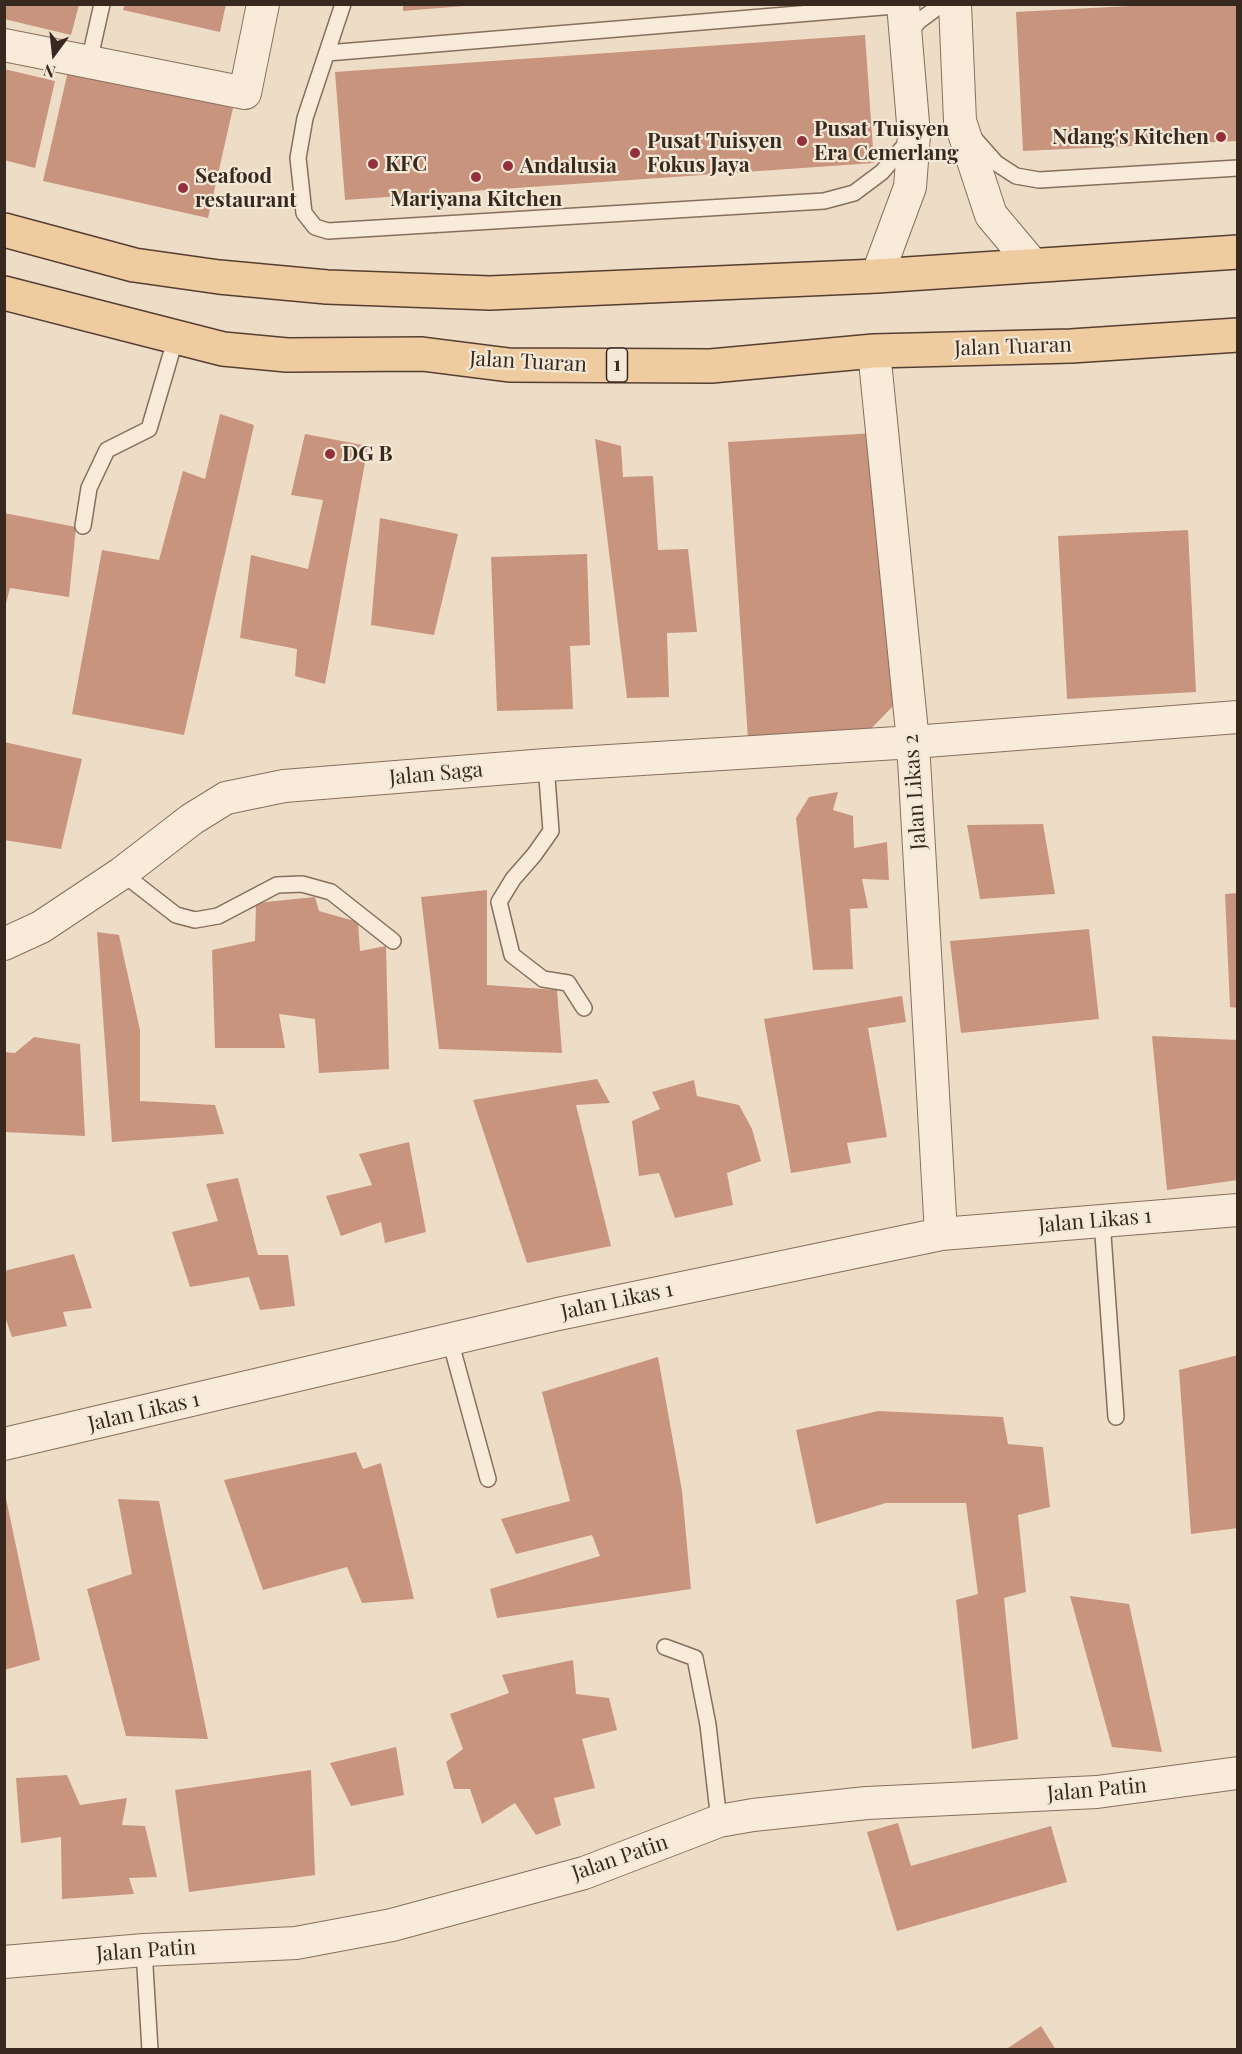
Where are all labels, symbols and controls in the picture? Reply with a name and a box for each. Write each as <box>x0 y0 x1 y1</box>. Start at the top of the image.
north arrow <box>24 24 84 84</box>
text: N <box>41 60 58 84</box>
place label: Pusat Tuisyen Era Cemerlang <box>814 116 959 166</box>
place label: Ndang's Kitchen <box>1052 124 1209 150</box>
place label: Pusat Tuisyen Fokus Jaya <box>647 128 782 178</box>
marker: Ndang's Kitchen <box>1214 130 1228 144</box>
marker: Pusat Tuisyen Era Cemerlang <box>795 134 809 148</box>
marker: Pusat Tuisyen Fokus Jaya <box>628 146 642 160</box>
place label: KFC <box>385 151 427 177</box>
place label: Andalusia <box>520 153 617 179</box>
marker: KFC <box>366 157 380 171</box>
marker: Andalusia <box>501 159 515 173</box>
place label: Seafood restaurant <box>195 163 297 213</box>
marker: Mariyana Kitchen <box>469 170 483 184</box>
marker: Seafood restaurant <box>176 181 190 195</box>
place label: Mariyana Kitchen <box>390 186 562 212</box>
street label: Jalan Tuaran <box>954 332 1072 362</box>
street label: Jalan Tuaran <box>469 346 587 378</box>
road number: 1 <box>606 348 628 382</box>
place label: DG B <box>342 441 393 467</box>
marker: DG B <box>323 447 337 461</box>
street label: Jalan Likas 2 <box>898 733 932 851</box>
street label: Jalan Saga <box>388 757 484 791</box>
street label: Jalan Likas 1 <box>1037 1203 1153 1239</box>
street label: Jalan Likas 1 <box>559 1277 675 1325</box>
street label: Jalan Likas 1 <box>86 1387 202 1437</box>
street label: Jalan Patin <box>1046 1773 1148 1807</box>
street label: Jalan Patin <box>569 1830 671 1886</box>
street label: Jalan Patin <box>95 1935 197 1967</box>

